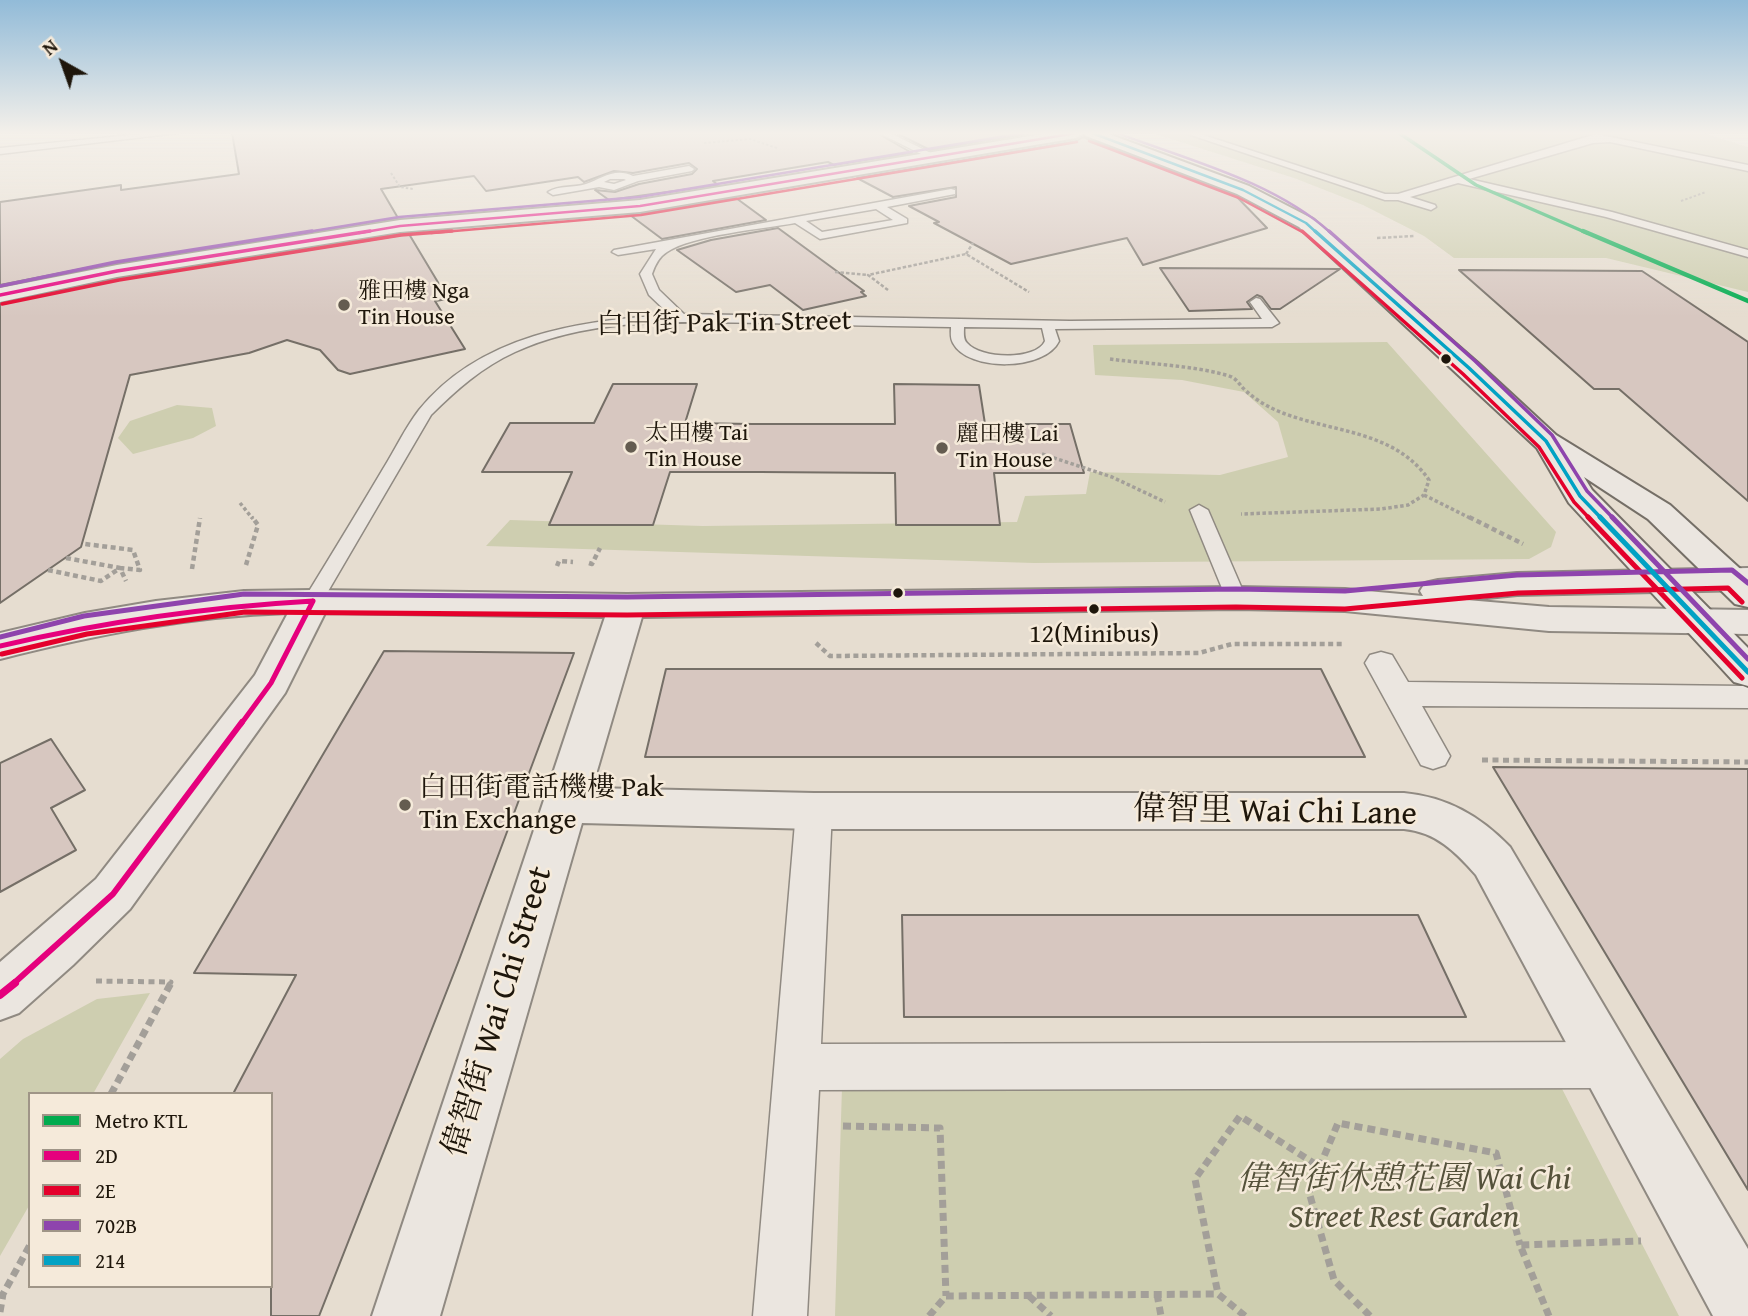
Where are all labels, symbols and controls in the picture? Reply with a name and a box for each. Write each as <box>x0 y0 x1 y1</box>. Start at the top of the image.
north arrow <box>28 28 98 98</box>
text: N <box>36 32 63 62</box>
place label: 雅田樓 Nga Tin House <box>358 278 469 332</box>
marker: 雅田樓 Nga Tin House <box>336 297 352 313</box>
street label: 白田街 Pak Tin Street <box>596 305 852 343</box>
unlabelled marker <box>1439 352 1453 366</box>
place label: 太田樓 Tai Tin House <box>645 420 748 474</box>
place label: 麗田樓 Lai Tin House <box>956 421 1059 475</box>
marker: 太田樓 Tai Tin House <box>623 439 639 455</box>
marker: 麗田樓 Lai Tin House <box>934 440 950 456</box>
unlabelled marker <box>891 586 905 600</box>
marker: 12(Minibus) <box>1087 602 1101 616</box>
place label: 12(Minibus) <box>1029 619 1159 651</box>
place label: 白田街電話機樓 Pak Tin Exchange <box>419 772 664 838</box>
street label: 偉智里 Wai Chi Lane <box>1133 791 1417 835</box>
marker: 白田街電話機樓 Pak Tin Exchange <box>397 797 413 813</box>
street label: 偉智街 Wai Chi Street <box>436 862 562 1162</box>
legend <box>28 1092 273 1288</box>
text: Metro KTL <box>95 1105 188 1136</box>
text: 2D <box>95 1140 118 1171</box>
park label: 偉智街休憩花園 Wai Chi Street Rest Garden <box>1237 1161 1571 1239</box>
text: 2E <box>95 1175 116 1206</box>
text: 702B <box>95 1210 137 1241</box>
text: 214 <box>95 1245 125 1276</box>

